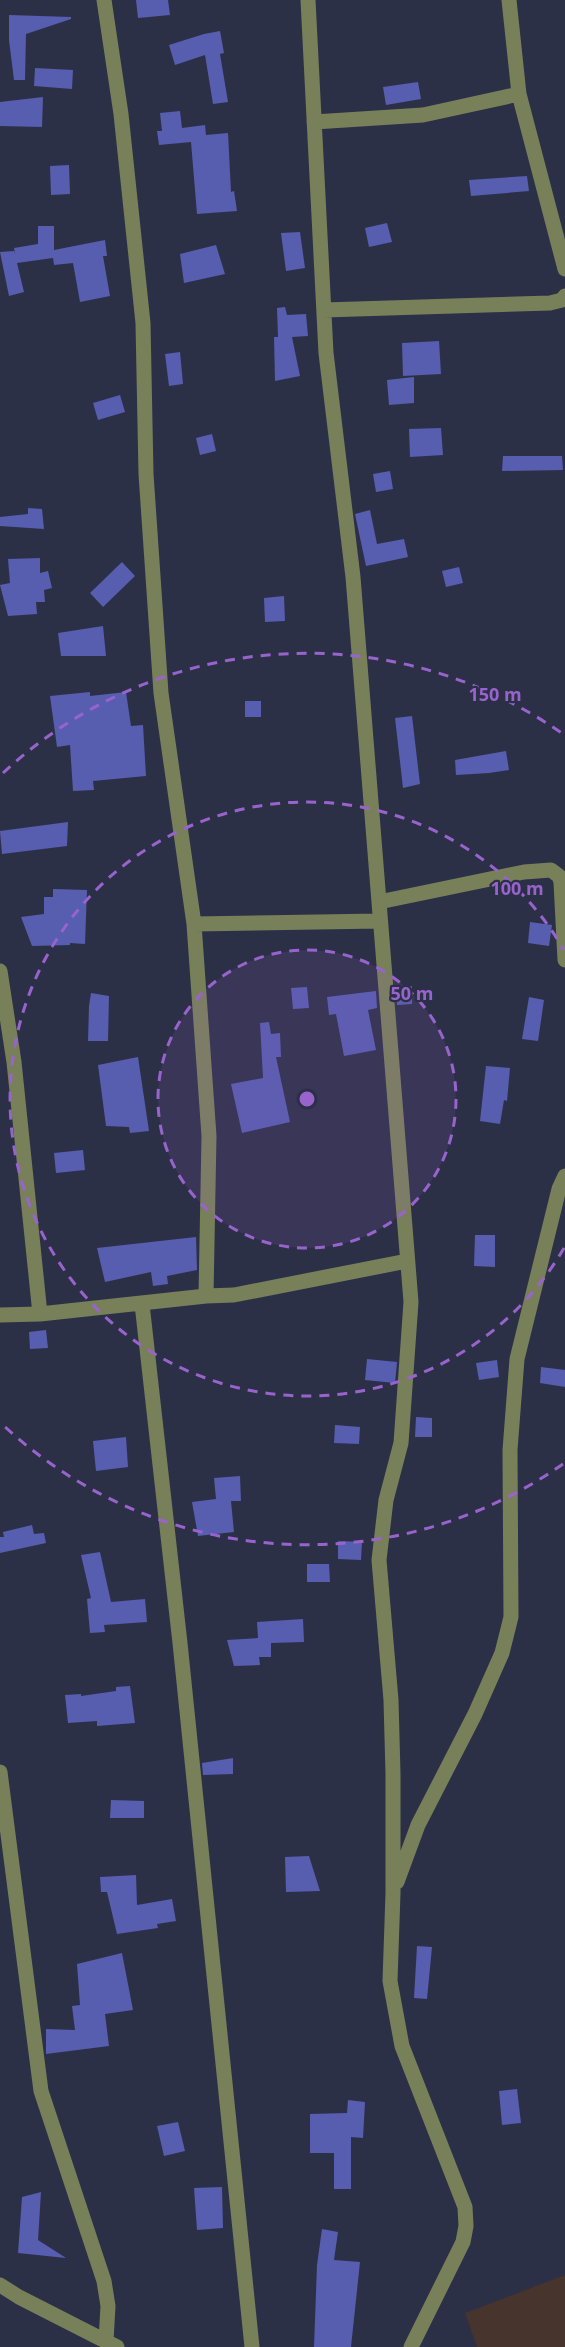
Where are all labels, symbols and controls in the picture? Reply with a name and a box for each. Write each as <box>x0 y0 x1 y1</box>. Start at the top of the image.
text: 150 m <box>468 682 522 706</box>
text: 100 m <box>490 876 544 900</box>
text: 50 m <box>391 981 433 1005</box>
centre of rings <box>297 1089 317 1109</box>

